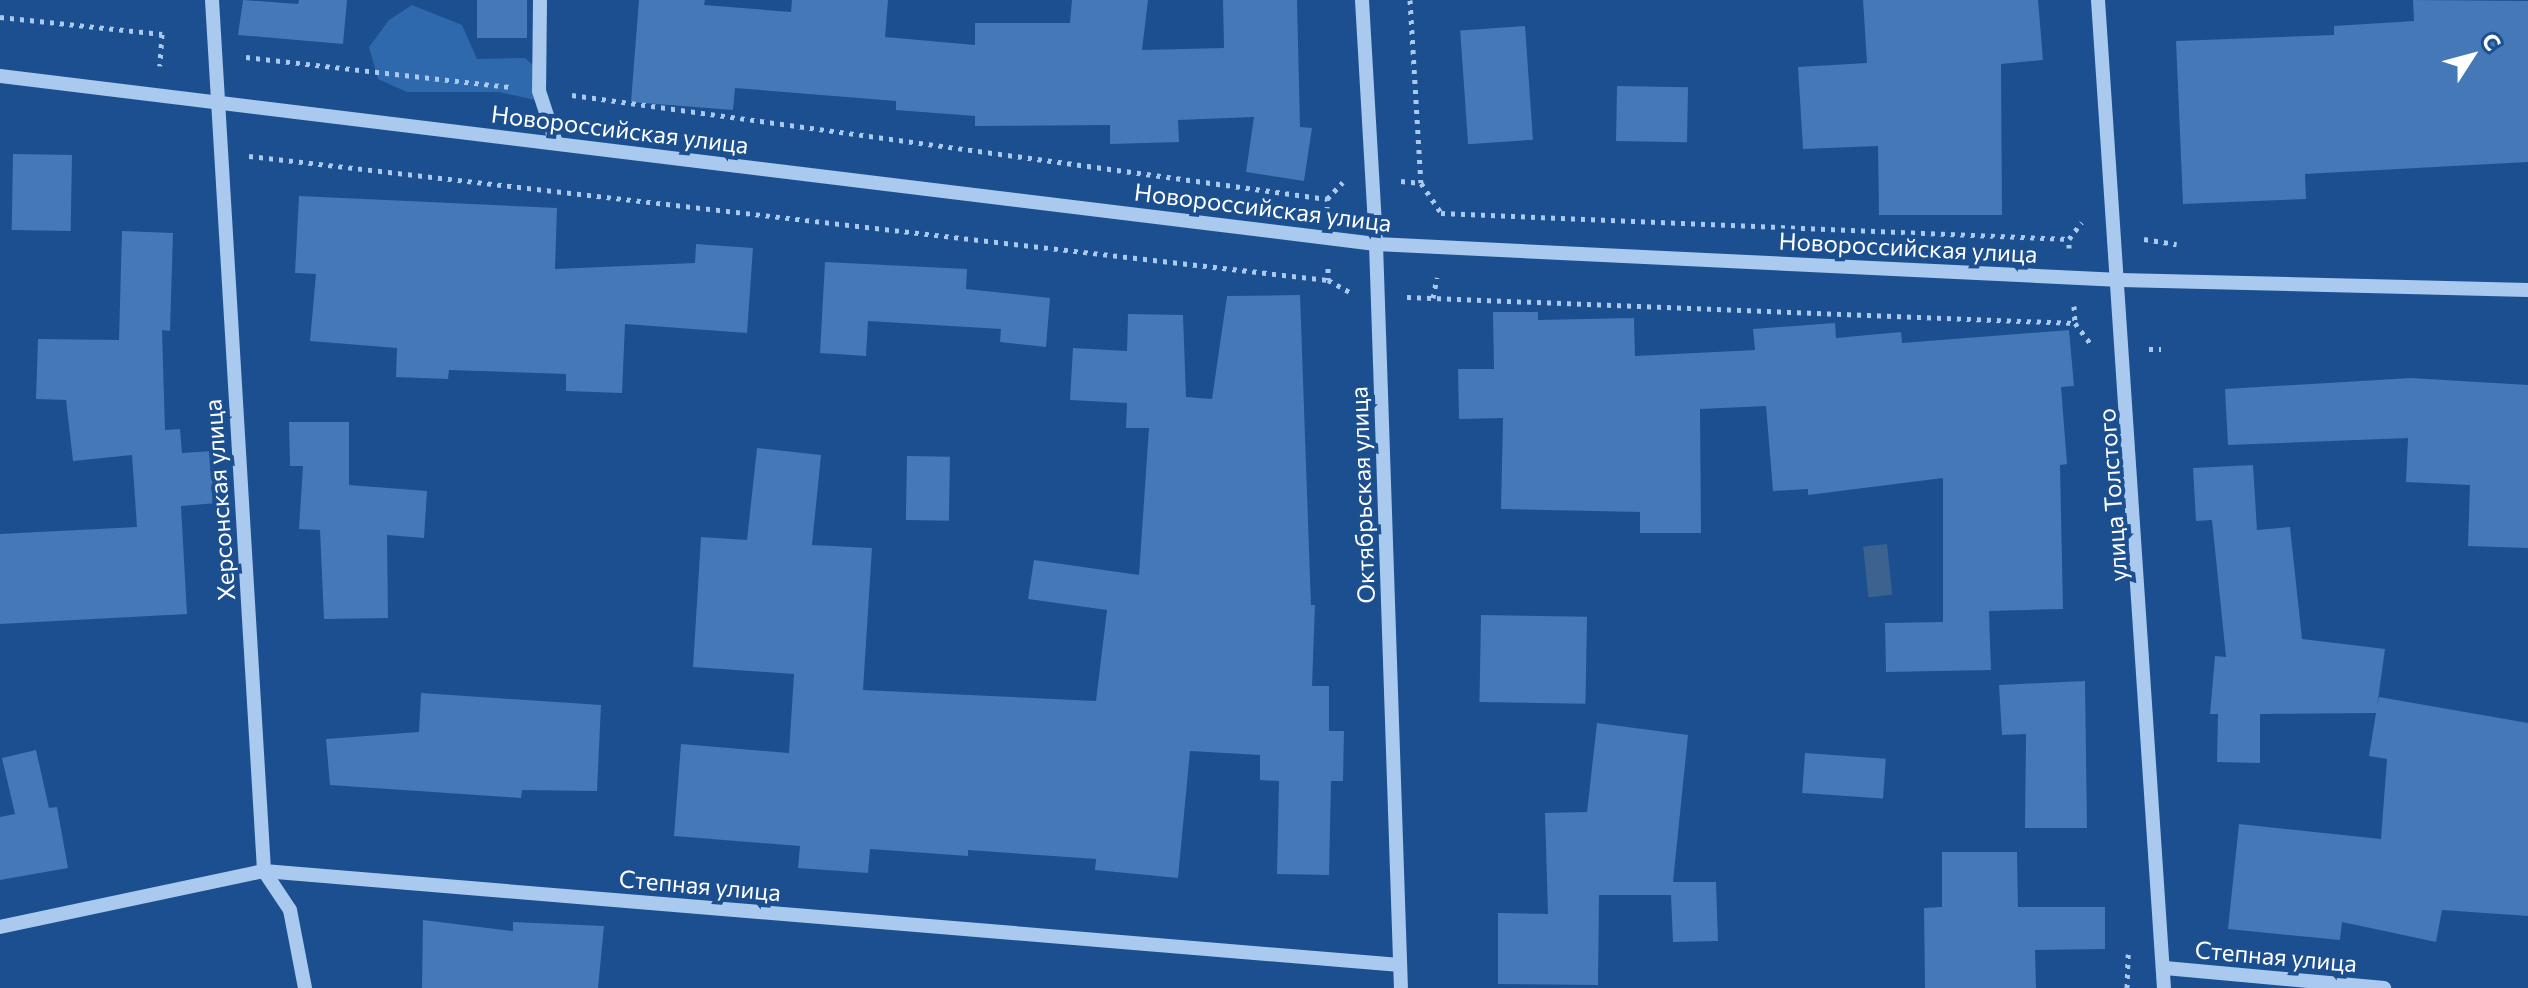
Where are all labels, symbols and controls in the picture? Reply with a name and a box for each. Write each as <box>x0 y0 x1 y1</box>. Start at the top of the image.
north arrow <box>2432 16 2512 96</box>
text: С <box>2476 28 2507 56</box>
street label: Новороссийская улица <box>490 99 750 159</box>
street label: Новороссийская улица <box>1133 177 1393 237</box>
street label: Новороссийская улица <box>1778 226 2038 268</box>
street label: Октябрьская улица <box>1344 386 1380 604</box>
street label: Херсонская улица <box>198 398 240 602</box>
street label: улица Толстого <box>2092 407 2132 583</box>
street label: Степная улица <box>618 864 782 906</box>
street label: Степная улица <box>2194 935 2358 977</box>

